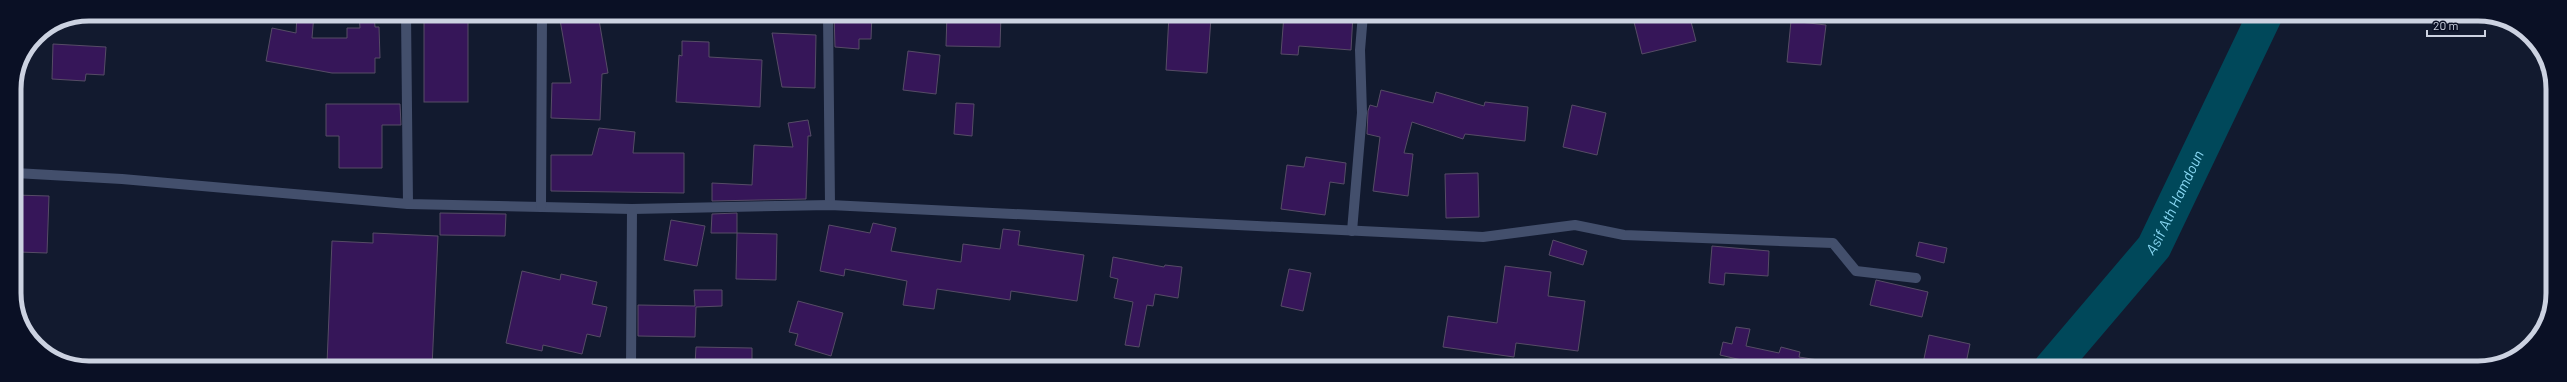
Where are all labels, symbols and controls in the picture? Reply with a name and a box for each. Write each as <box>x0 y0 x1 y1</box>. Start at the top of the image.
scale bar <box>2427 12 2485 38</box>
text: 20 m <box>2433 18 2459 32</box>
water label: Asif Ath Hamdoun <box>2141 147 2207 258</box>

